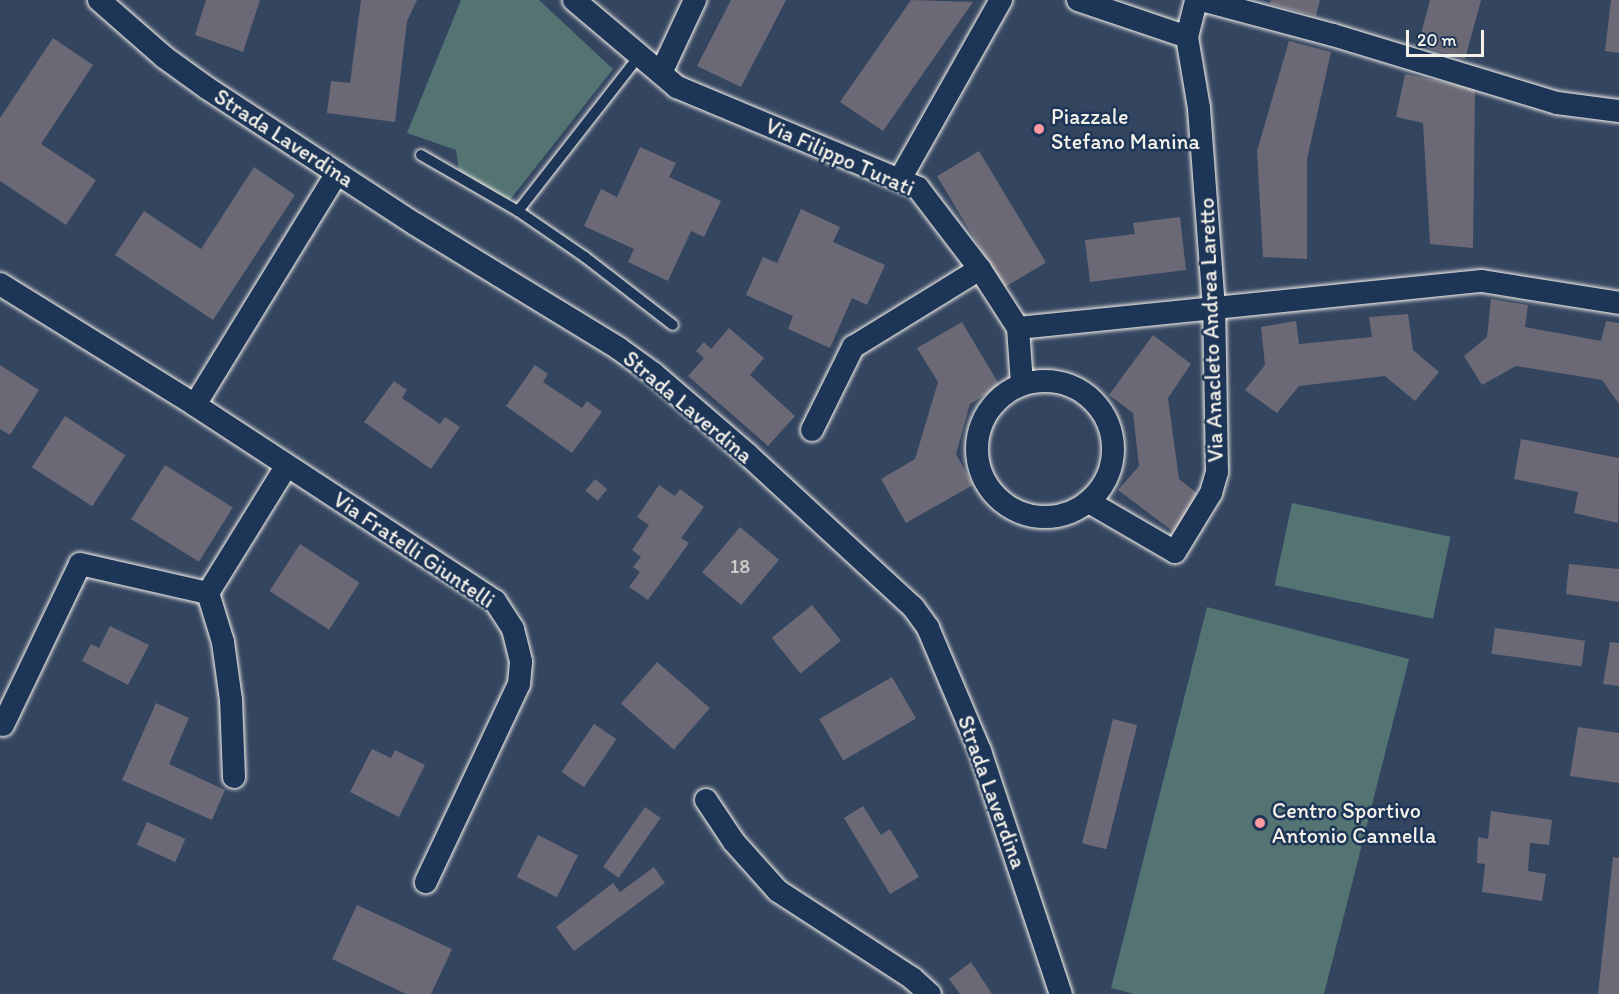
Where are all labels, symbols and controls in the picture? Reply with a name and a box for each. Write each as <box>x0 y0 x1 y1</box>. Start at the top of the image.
scale bar <box>1409 18 1487 56</box>
text: 20 m <box>1417 29 1457 51</box>
street label: Strada Laverdina <box>209 83 359 193</box>
place label: Piazzale Stefano Manina <box>1051 103 1200 154</box>
street label: Via Filippo Turati <box>762 113 918 201</box>
marker: Piazzale Stefano Manina <box>1032 122 1046 136</box>
street label: Via Anacleto Andrea Laretto <box>1193 197 1229 463</box>
street label: Strada Laverdina <box>618 345 758 469</box>
street label: Via Fratelli Giuntelli <box>328 486 500 614</box>
house number: 18 <box>730 554 750 578</box>
street label: Strada Laverdina <box>952 712 1032 872</box>
place label: Centro Sportivo Antonio Cannella <box>1272 797 1436 848</box>
marker: Centro Sportivo Antonio Cannella <box>1253 816 1267 830</box>

